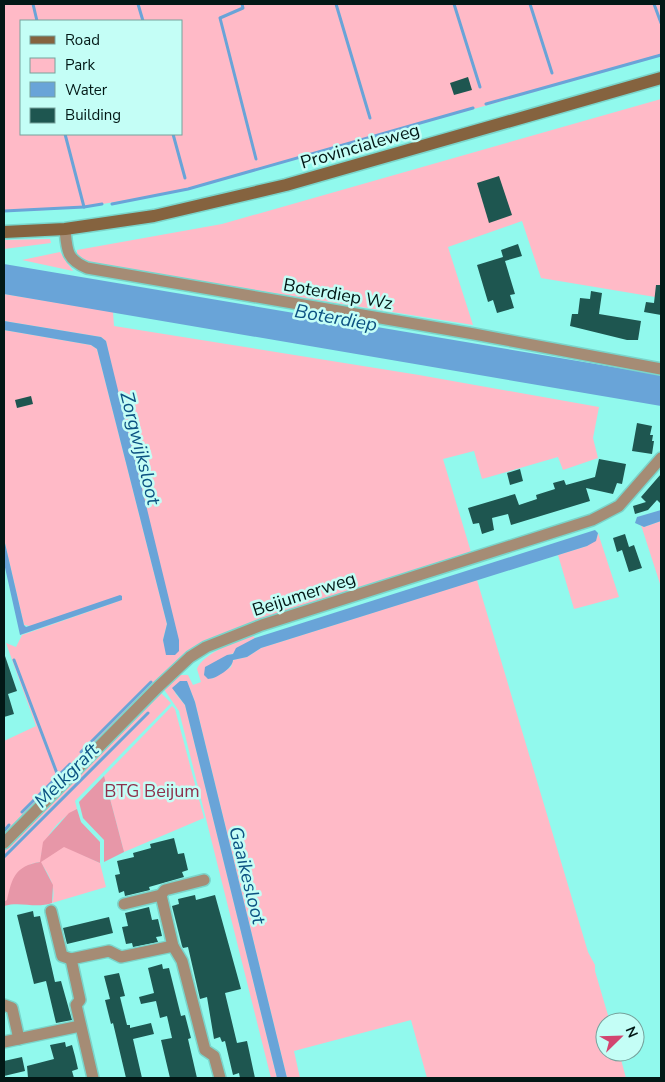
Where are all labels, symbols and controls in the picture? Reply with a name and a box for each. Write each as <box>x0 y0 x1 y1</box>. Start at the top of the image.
legend <box>20 20 182 135</box>
text: Road <box>65 30 100 50</box>
text: Park <box>65 55 95 75</box>
text: Water <box>65 80 108 100</box>
text: Building <box>65 105 121 125</box>
street label: Provincialeweg <box>298 118 422 174</box>
street label: Boterdiep Wz <box>281 273 395 315</box>
water label: Boterdiep <box>293 298 379 338</box>
water label: Zorgwijksloot <box>113 389 167 509</box>
street label: Beijumerweg <box>249 566 359 622</box>
water label: Melkgraft <box>29 737 106 814</box>
park label: BTG Beijum <box>104 779 200 803</box>
water label: Gaaikesloot <box>222 824 272 928</box>
north arrow <box>595 1012 645 1062</box>
text: N <box>621 1024 642 1041</box>

